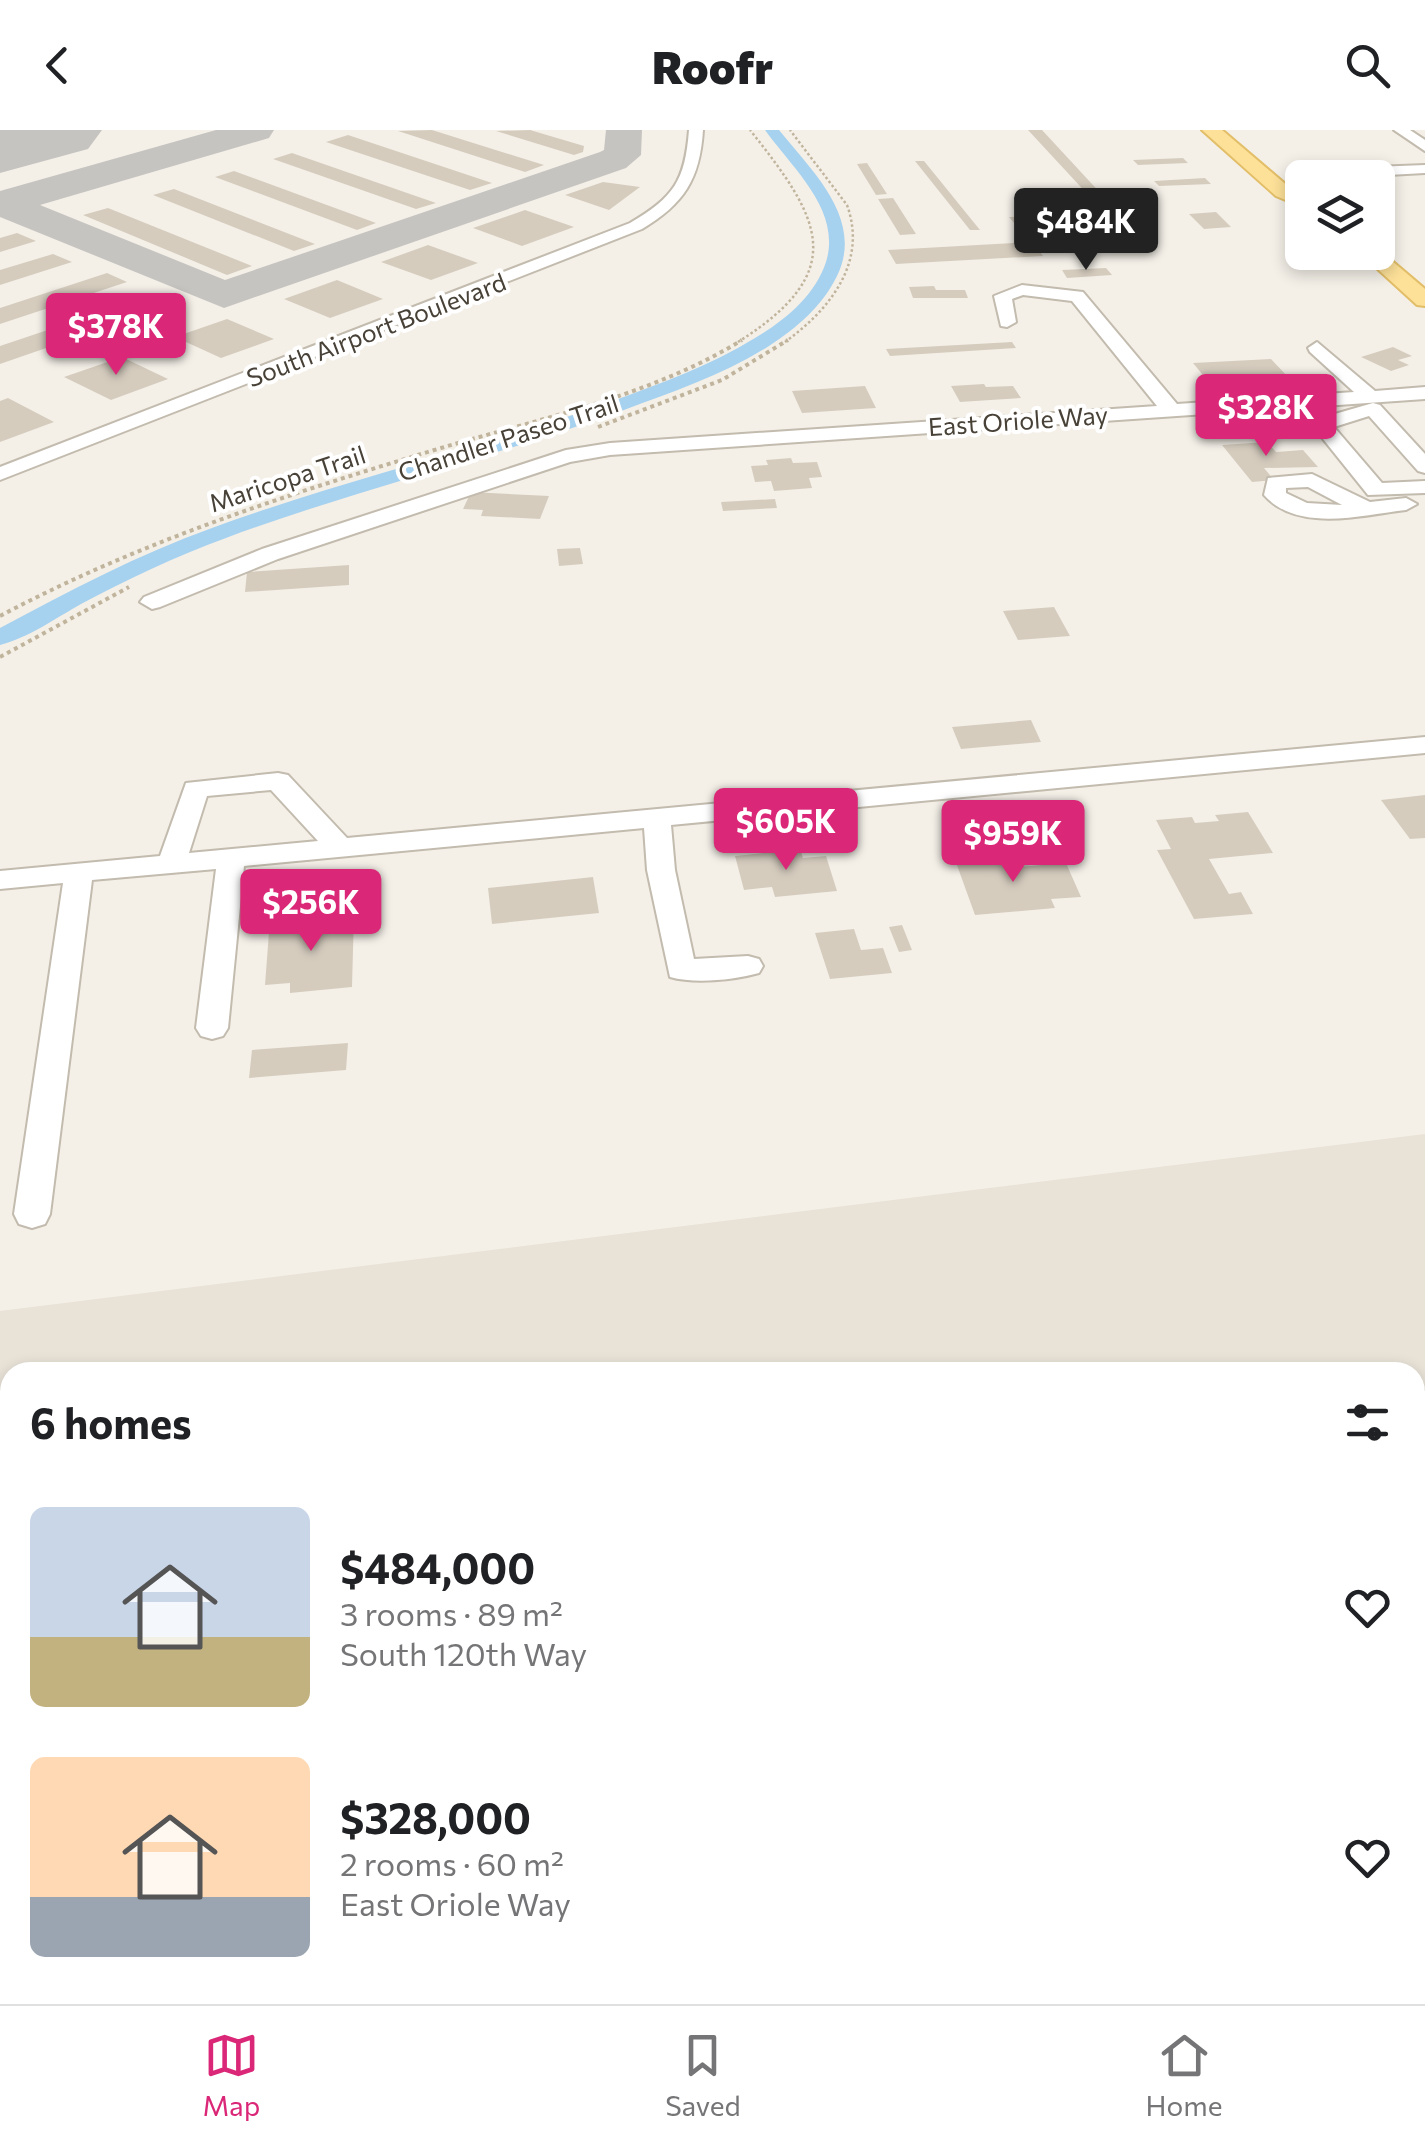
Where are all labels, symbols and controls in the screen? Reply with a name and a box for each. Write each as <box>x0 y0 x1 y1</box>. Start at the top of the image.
icon: back <box>30 38 85 93</box>
text: Roofr <box>652 38 773 93</box>
icon: search <box>1340 38 1395 93</box>
map controls <box>1285 160 1395 270</box>
button: layers <box>1285 160 1395 270</box>
pin: $484K <box>1016 188 1156 273</box>
text: $484K <box>1036 200 1136 240</box>
street label: South Airport Boulevard <box>242 266 510 392</box>
pin: $378K <box>46 293 186 378</box>
text: $378K <box>68 305 164 345</box>
pin: $328K <box>1196 374 1336 459</box>
text: $328K <box>1218 386 1314 426</box>
street label: Chandler Paseo Trail <box>394 387 622 487</box>
street label: East Oriole Way <box>927 399 1109 441</box>
street label: Maricopa Trail <box>205 439 369 517</box>
pin: $605K <box>716 788 856 873</box>
text: $605K <box>736 800 836 840</box>
pin: $959K <box>943 800 1083 885</box>
text: $959K <box>964 812 1062 852</box>
pin: $256K <box>241 869 381 954</box>
text: $256K <box>262 881 360 921</box>
icon: filters <box>1340 1395 1395 1450</box>
text: 6 homes <box>30 1396 192 1448</box>
text: $484,000 <box>340 1541 535 1593</box>
icon: home <box>110 1547 230 1667</box>
icon: heart <box>1340 1580 1395 1635</box>
text: 3 rooms · 89 m² <box>340 1593 563 1633</box>
text: South 120th Way <box>340 1633 587 1673</box>
text: $328,000 <box>340 1791 531 1843</box>
icon: home <box>110 1797 230 1917</box>
icon: heart <box>1340 1830 1395 1885</box>
text: 2 rooms · 60 m² <box>340 1843 564 1883</box>
text: East Oriole Way <box>340 1883 571 1923</box>
tab: Map <box>202 2028 260 2122</box>
tab: Saved <box>665 2028 741 2122</box>
tab: Home <box>1146 2028 1223 2122</box>

